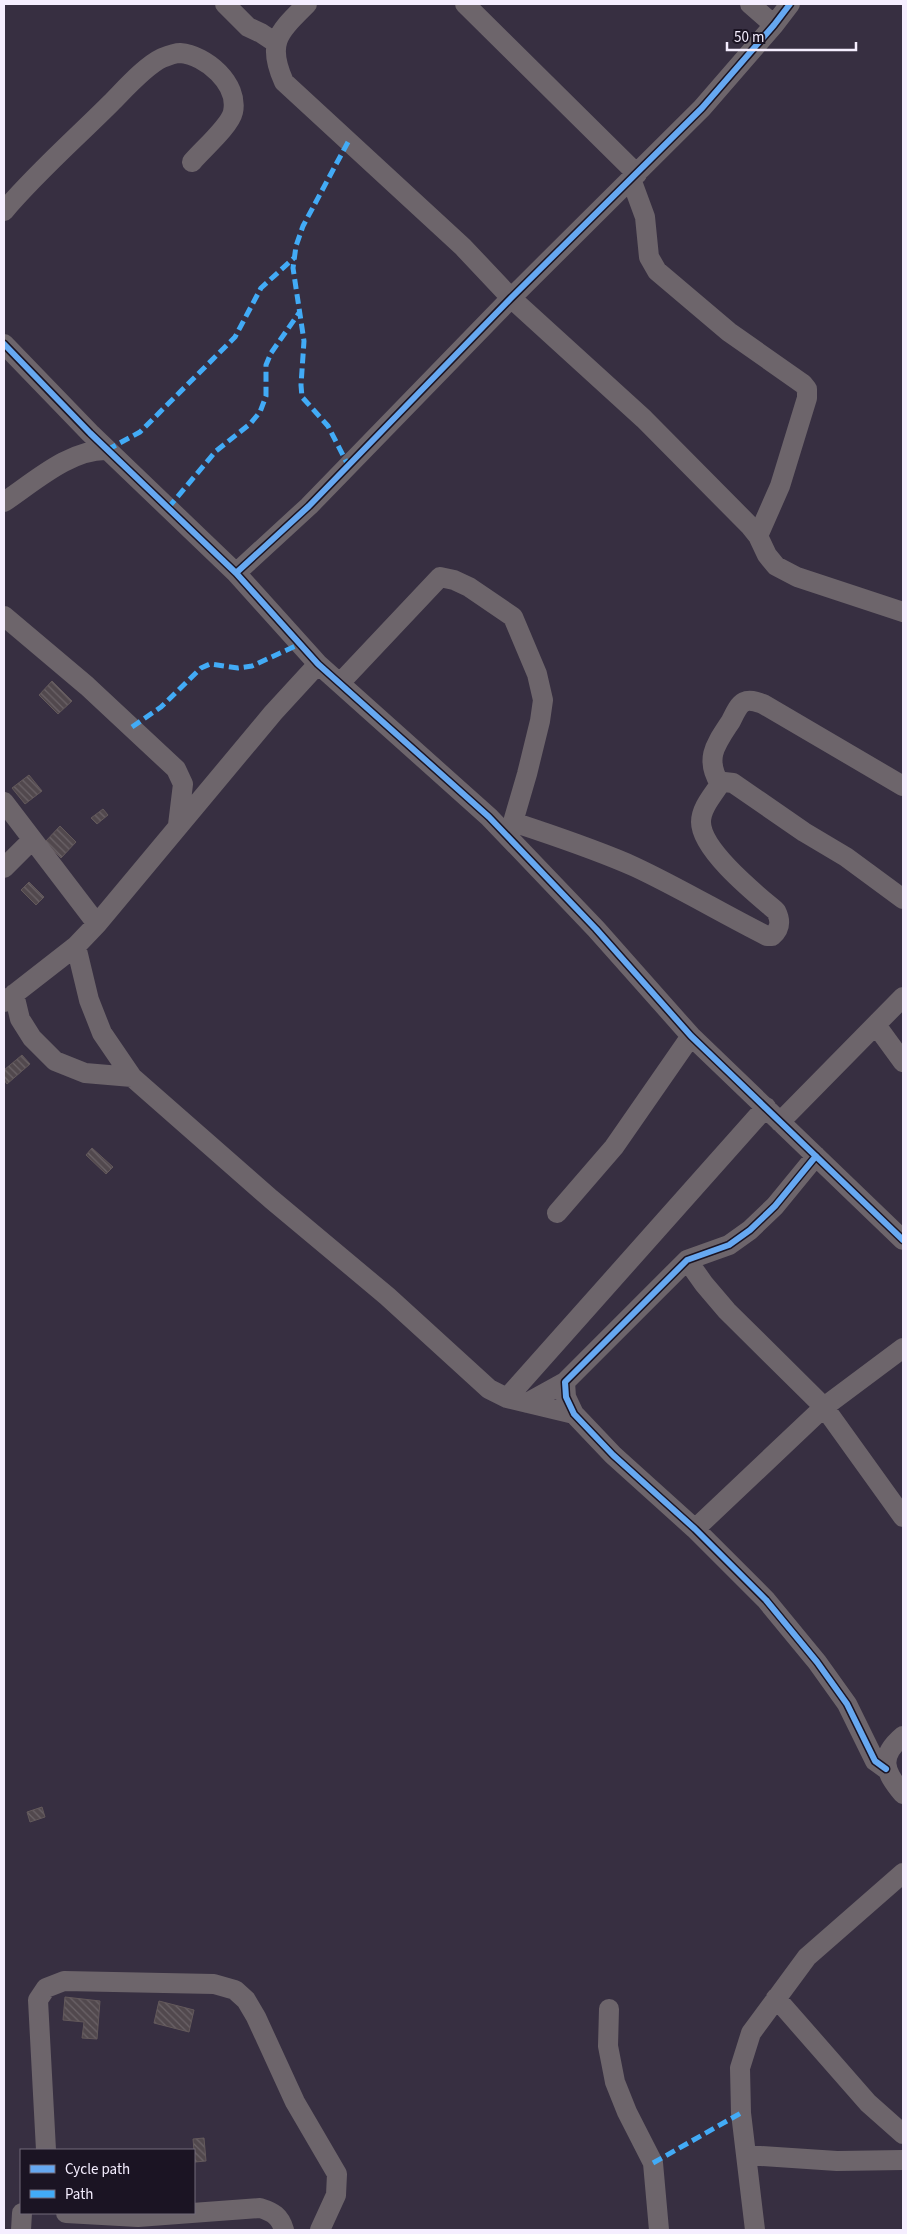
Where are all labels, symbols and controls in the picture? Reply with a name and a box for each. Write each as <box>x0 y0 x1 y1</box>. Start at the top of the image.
scale bar <box>727 20 856 52</box>
text: 50 m <box>734 27 764 48</box>
legend <box>20 2149 195 2214</box>
text: Cycle path <box>65 2159 130 2180</box>
text: Path <box>65 2184 93 2205</box>

